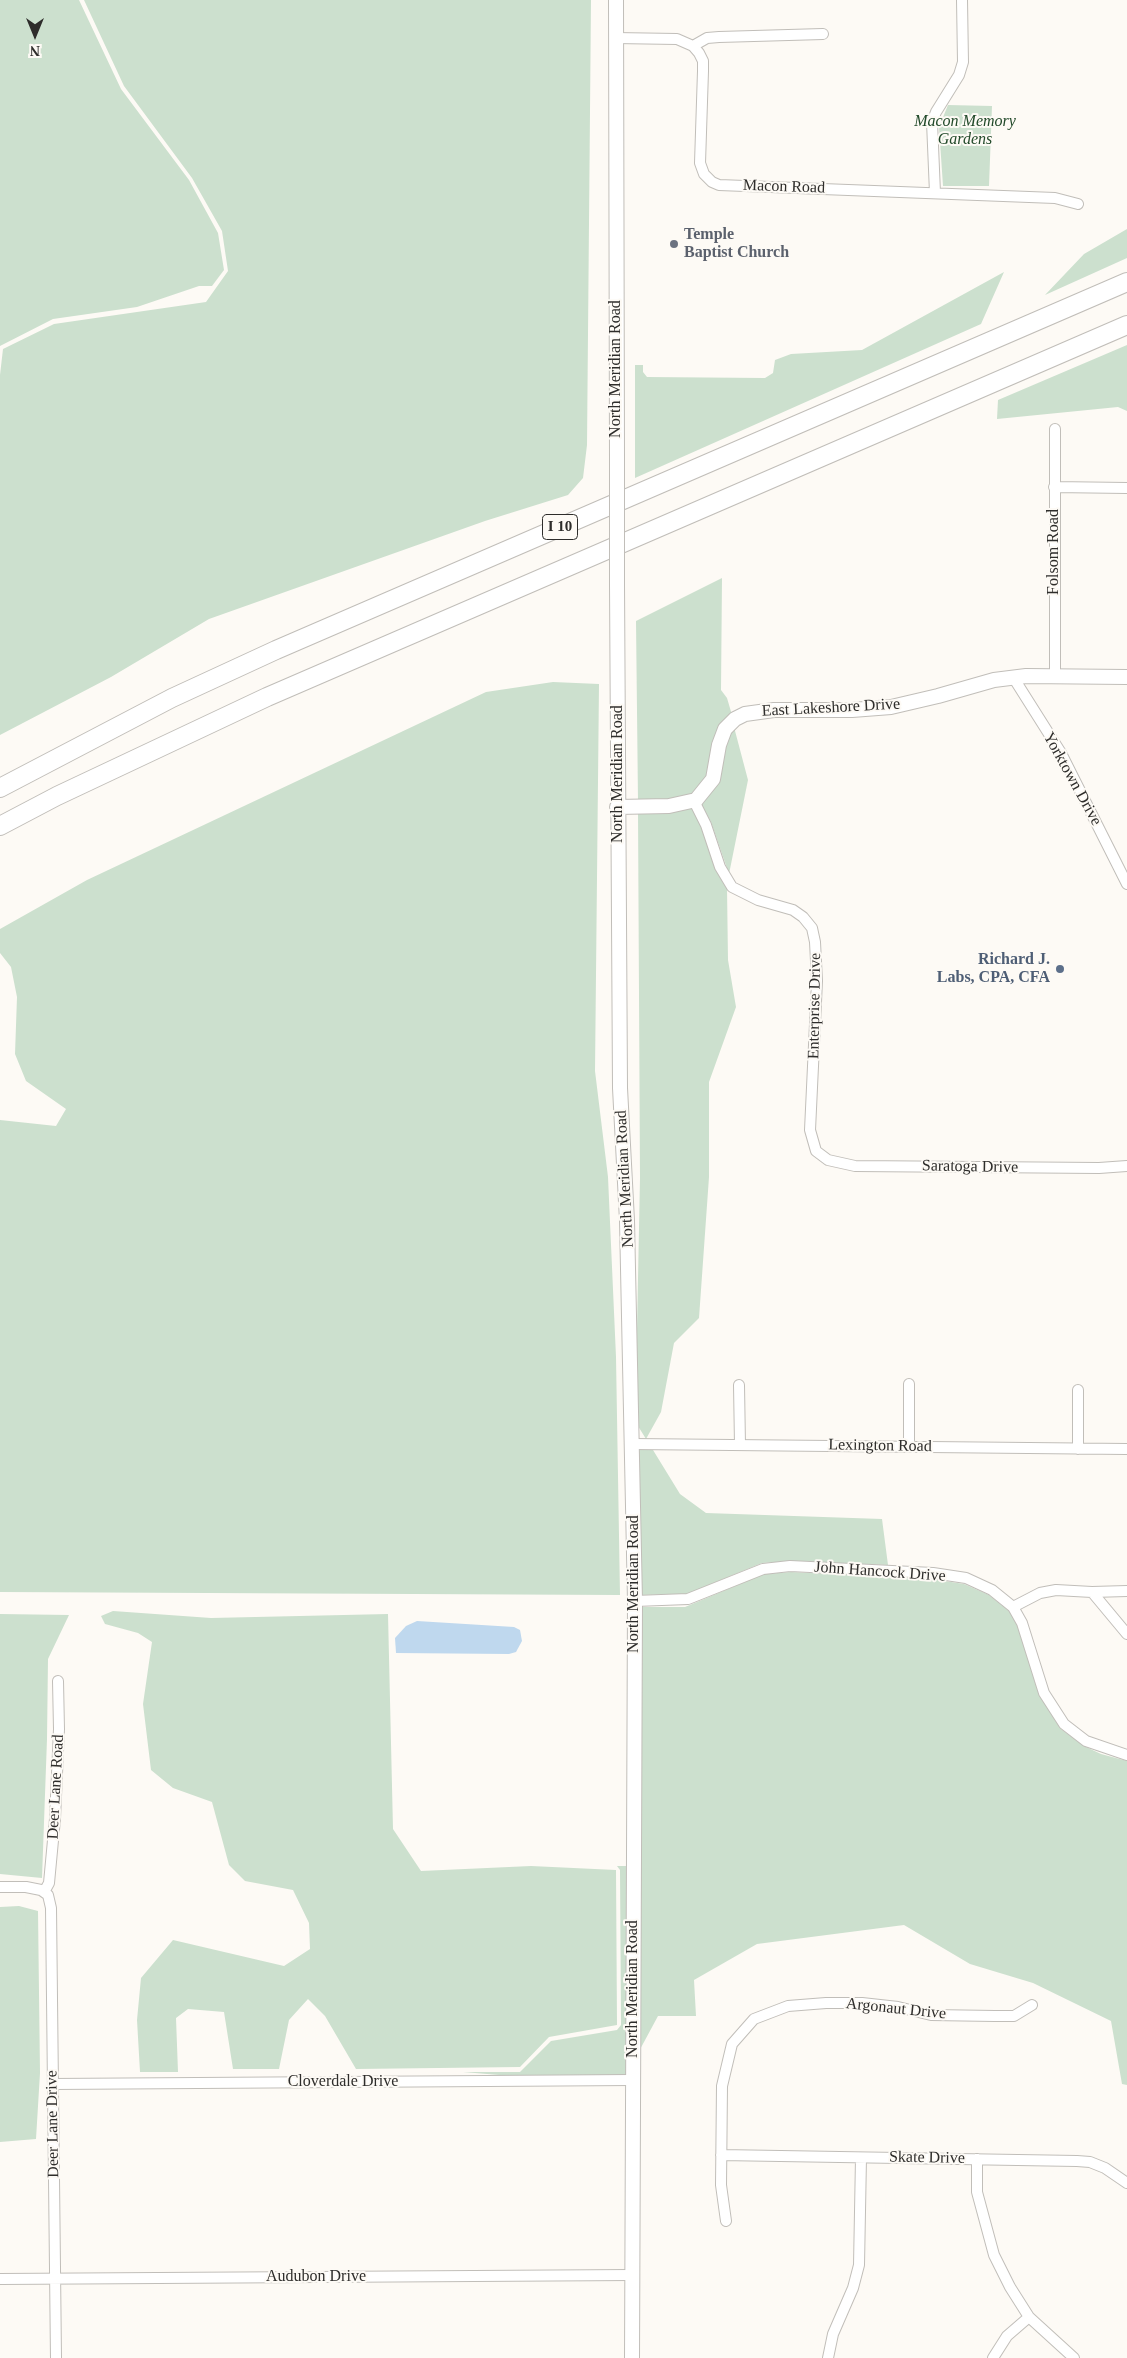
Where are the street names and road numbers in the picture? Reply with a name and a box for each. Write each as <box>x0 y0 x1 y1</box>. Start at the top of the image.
street label: Macon Road <box>743 176 825 198</box>
street label: North Meridian Road <box>606 300 626 438</box>
street label: Folsom Road <box>1044 509 1064 595</box>
road number: I 10 <box>542 514 578 540</box>
street label: East Lakeshore Drive <box>761 695 901 721</box>
street label: North Meridian Road <box>608 705 628 843</box>
street label: Yorktown Drive <box>1038 729 1106 829</box>
street label: Enterprise Drive <box>804 953 826 1059</box>
street label: North Meridian Road <box>612 1110 638 1248</box>
street label: Saratoga Drive <box>922 1157 1018 1177</box>
street label: Lexington Road <box>828 1435 932 1457</box>
street label: North Meridian Road <box>624 1515 644 1653</box>
street label: John Hancock Drive <box>814 1558 946 1586</box>
street label: Deer Lane Road <box>44 1734 68 1840</box>
street label: North Meridian Road <box>623 1920 643 2058</box>
street label: Argonaut Drive <box>845 1994 947 2024</box>
street label: Deer Lane Drive <box>42 2070 64 2178</box>
street label: Cloverdale Drive <box>288 2072 398 2092</box>
street label: Skate Drive <box>889 2148 965 2168</box>
street label: Audubon Drive <box>266 2267 366 2287</box>

